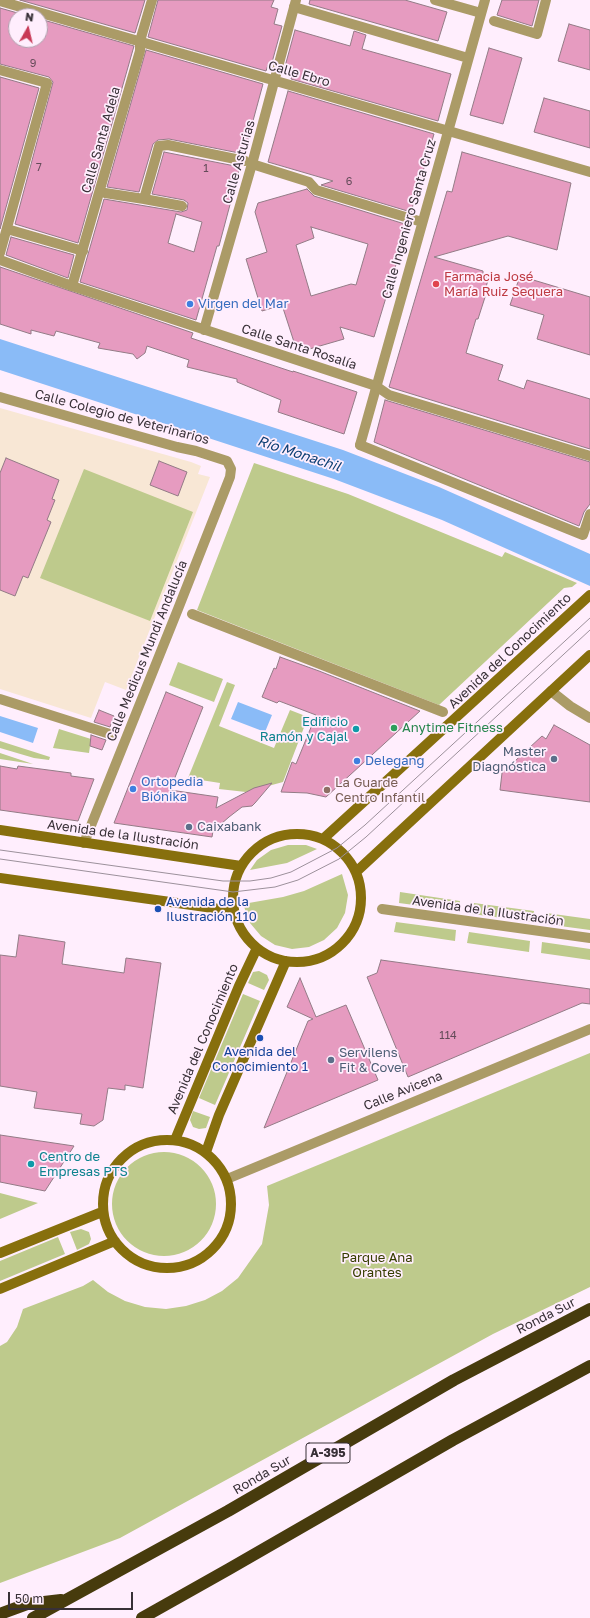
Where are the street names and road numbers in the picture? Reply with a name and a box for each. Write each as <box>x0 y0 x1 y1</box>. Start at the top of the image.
street label: Calle Ebro <box>266 58 332 90</box>
street label: Calle Santa Adela <box>78 85 124 195</box>
street label: Calle Asturias <box>220 118 258 206</box>
street label: Calle Ingeniero Santa Cruz <box>379 137 439 301</box>
street label: Calle Santa Rosalía <box>239 321 359 373</box>
street label: Calle Colegio de Veterinarios <box>33 386 211 448</box>
street label: Calle Medicus Mundi Andalucía <box>103 558 191 744</box>
street label: Avenida del Conocimiento <box>445 590 575 712</box>
street label: Avenida de la Ilustración <box>46 817 200 853</box>
street label: Avenida de la Ilustración <box>411 893 565 929</box>
street label: Avenida del Conocimiento <box>164 961 242 1117</box>
street label: Calle Avicena <box>361 1068 445 1114</box>
street label: Ronda Sur <box>514 1294 578 1338</box>
road number: A-395 <box>306 1443 350 1463</box>
street label: Ronda Sur <box>230 1452 294 1498</box>

